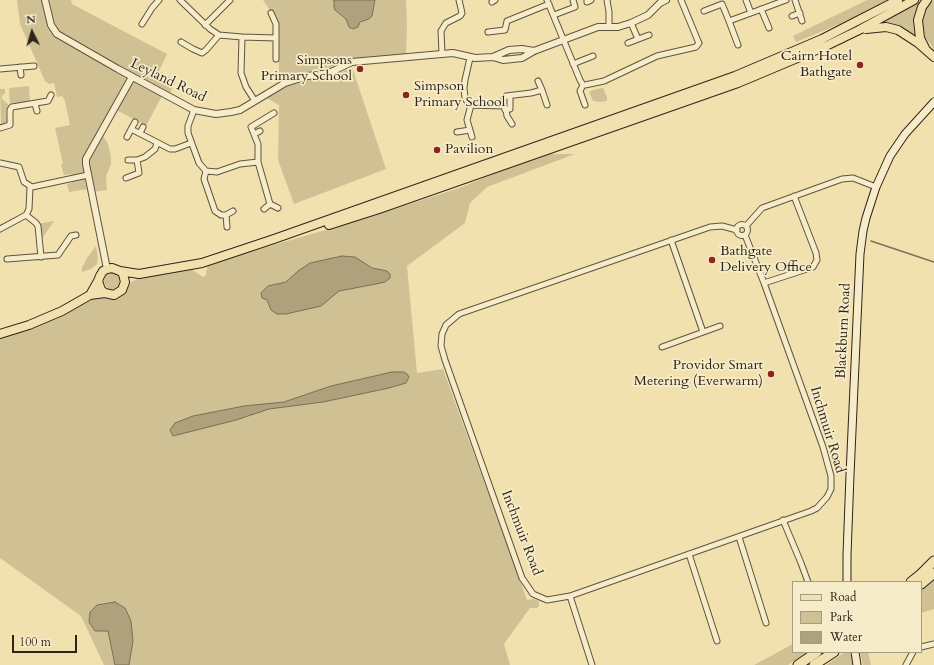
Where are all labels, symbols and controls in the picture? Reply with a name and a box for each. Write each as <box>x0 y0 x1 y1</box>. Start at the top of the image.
north arrow <box>12 12 52 52</box>
text: N <box>25 12 36 27</box>
place label: Cairn Hotel Bathgate <box>781 49 852 82</box>
place label: Simpsons Primary School <box>261 53 352 86</box>
street label: Leyland Road <box>128 56 208 106</box>
marker: Cairn Hotel Bathgate <box>855 60 865 70</box>
marker: Simpsons Primary School <box>355 64 365 74</box>
place label: Simpson Primary School <box>414 79 505 112</box>
marker: Simpson Primary School <box>401 90 411 100</box>
place label: Pavilion <box>445 142 493 158</box>
marker: Pavilion <box>432 145 442 155</box>
place label: Bathgate Delivery Office <box>720 244 812 276</box>
marker: Bathgate Delivery Office <box>707 255 717 265</box>
street label: Blackburn Road <box>833 283 855 379</box>
place label: Providor Smart Metering (Everwarm) <box>634 358 763 390</box>
marker: Providor Smart Metering (Everwarm) <box>766 369 776 379</box>
street label: Inchmuir Road <box>806 385 848 475</box>
street label: Inchmuir Road <box>497 488 545 578</box>
legend <box>792 581 922 653</box>
text: Road <box>830 589 856 605</box>
text: Park <box>830 609 853 625</box>
scale bar <box>14 627 79 653</box>
text: Water <box>830 629 862 645</box>
text: 100 m <box>19 634 51 650</box>

